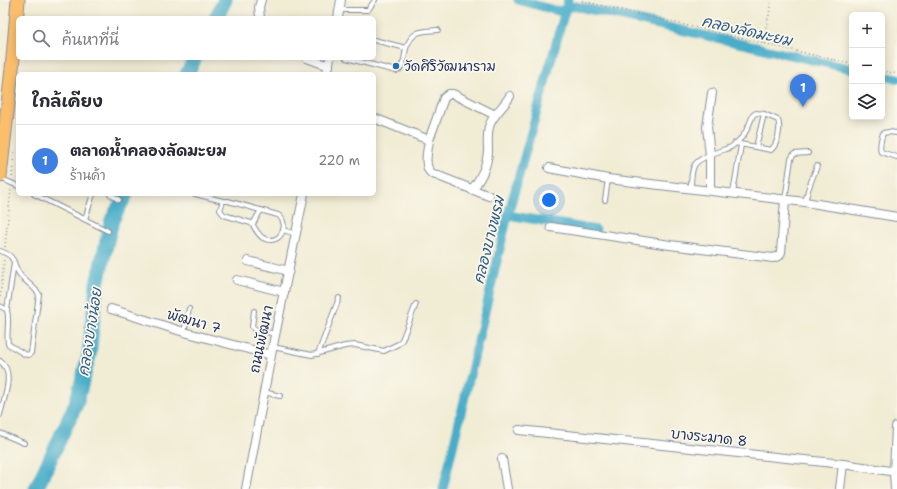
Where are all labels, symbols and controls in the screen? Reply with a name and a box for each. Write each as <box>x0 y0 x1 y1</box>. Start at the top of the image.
water label: คลองลัดมะยม <box>700 11 795 51</box>
map controls <box>849 12 885 120</box>
button: + <box>849 12 885 48</box>
search box <box>16 16 376 60</box>
icon: search <box>30 27 52 49</box>
text: ค้นหาที่นี่ <box>62 30 119 50</box>
button: − <box>849 48 885 84</box>
place label: วัดศิริวัฒนาราม <box>404 57 496 75</box>
marker: วัดศิริวัฒนาราม <box>391 61 401 71</box>
pin: 1 <box>790 74 816 107</box>
button: layers <box>849 84 885 120</box>
text: ใกล้เคียง <box>32 90 103 112</box>
text: ตลาดน้ำคลองลัดมะยม <box>70 141 227 161</box>
text: 1 <box>42 152 48 169</box>
text: 220 m <box>318 152 360 169</box>
text: ร้านค้า <box>70 167 106 184</box>
your location <box>539 190 559 210</box>
water label: คลองบางพรม <box>468 193 510 286</box>
water label: คลองบางน้อย <box>73 285 107 377</box>
street label: ถนนพัฒนา <box>245 303 277 375</box>
street label: พัฒนา 7 <box>165 305 223 337</box>
street label: บางระมาด 8 <box>670 424 748 450</box>

